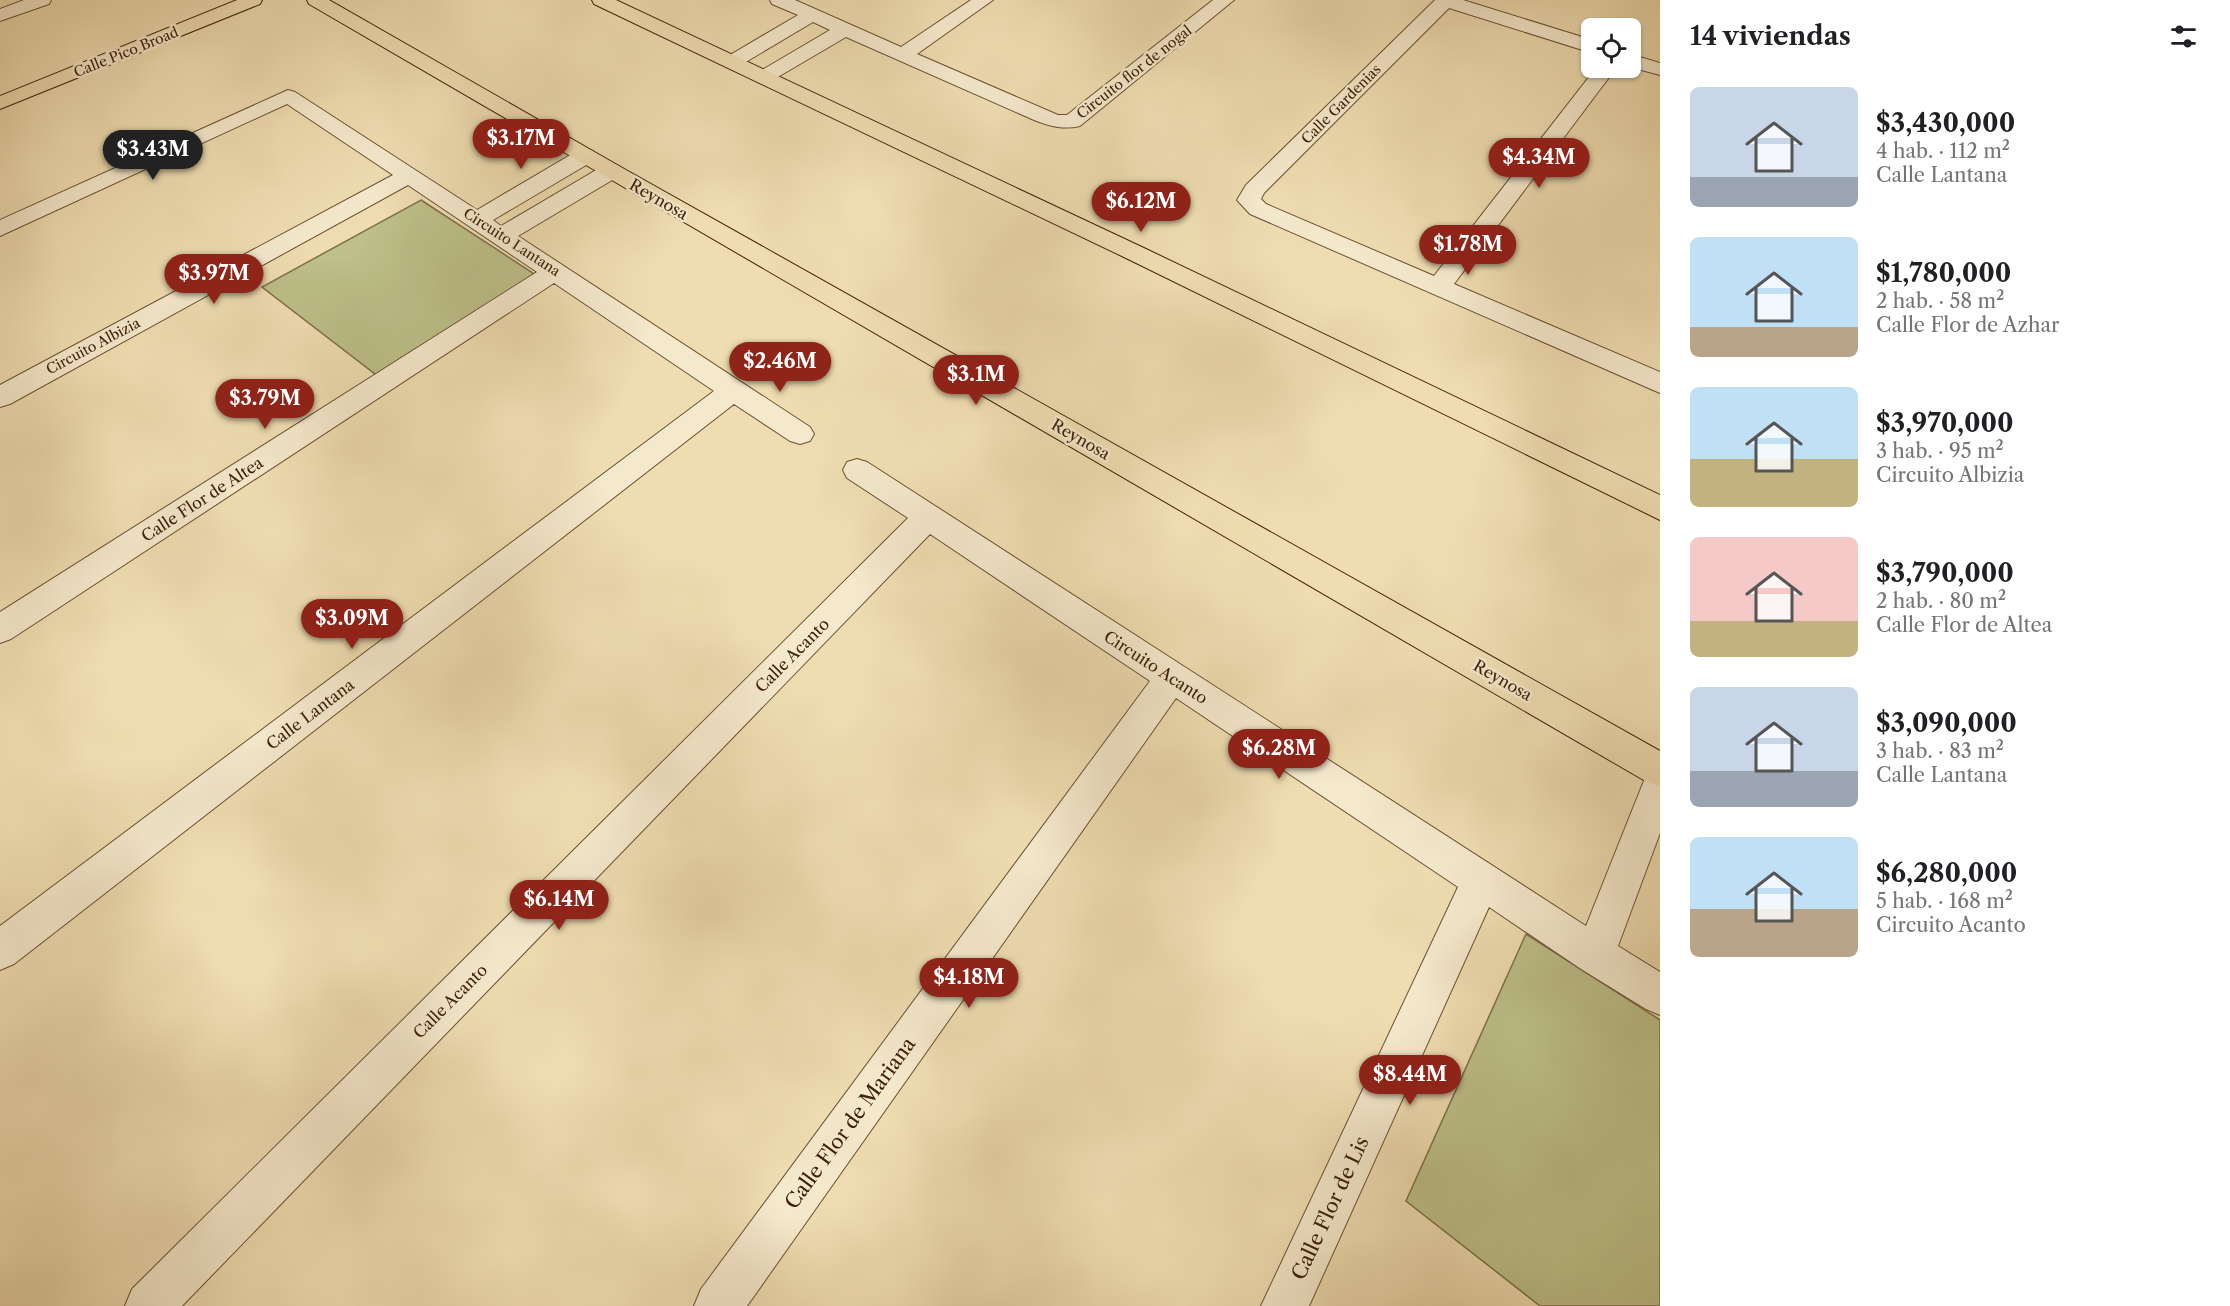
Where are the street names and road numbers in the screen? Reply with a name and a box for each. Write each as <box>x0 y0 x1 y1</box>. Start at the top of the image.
street label: Circuito flor de nogal <box>1073 21 1195 123</box>
street label: Calle Pico Broad <box>71 23 181 81</box>
street label: Calle Gardenias <box>1297 60 1385 148</box>
street label: Reynosa <box>626 174 692 224</box>
street label: Circuito Lantana <box>460 204 564 280</box>
street label: Circuito Albizia <box>43 313 144 378</box>
street label: Reynosa <box>1048 414 1114 464</box>
street label: Calle Flor de Altea <box>137 452 267 546</box>
street label: Calle Acanto <box>751 614 833 696</box>
street label: Circuito Acanto <box>1100 626 1212 708</box>
street label: Reynosa <box>1470 655 1536 705</box>
street label: Calle Lantana <box>262 674 358 754</box>
street label: Calle Acanto <box>409 960 491 1042</box>
street label: Calle Flor de Mariana <box>780 1032 921 1214</box>
street label: Calle Flor de Lis <box>1286 1132 1374 1284</box>

